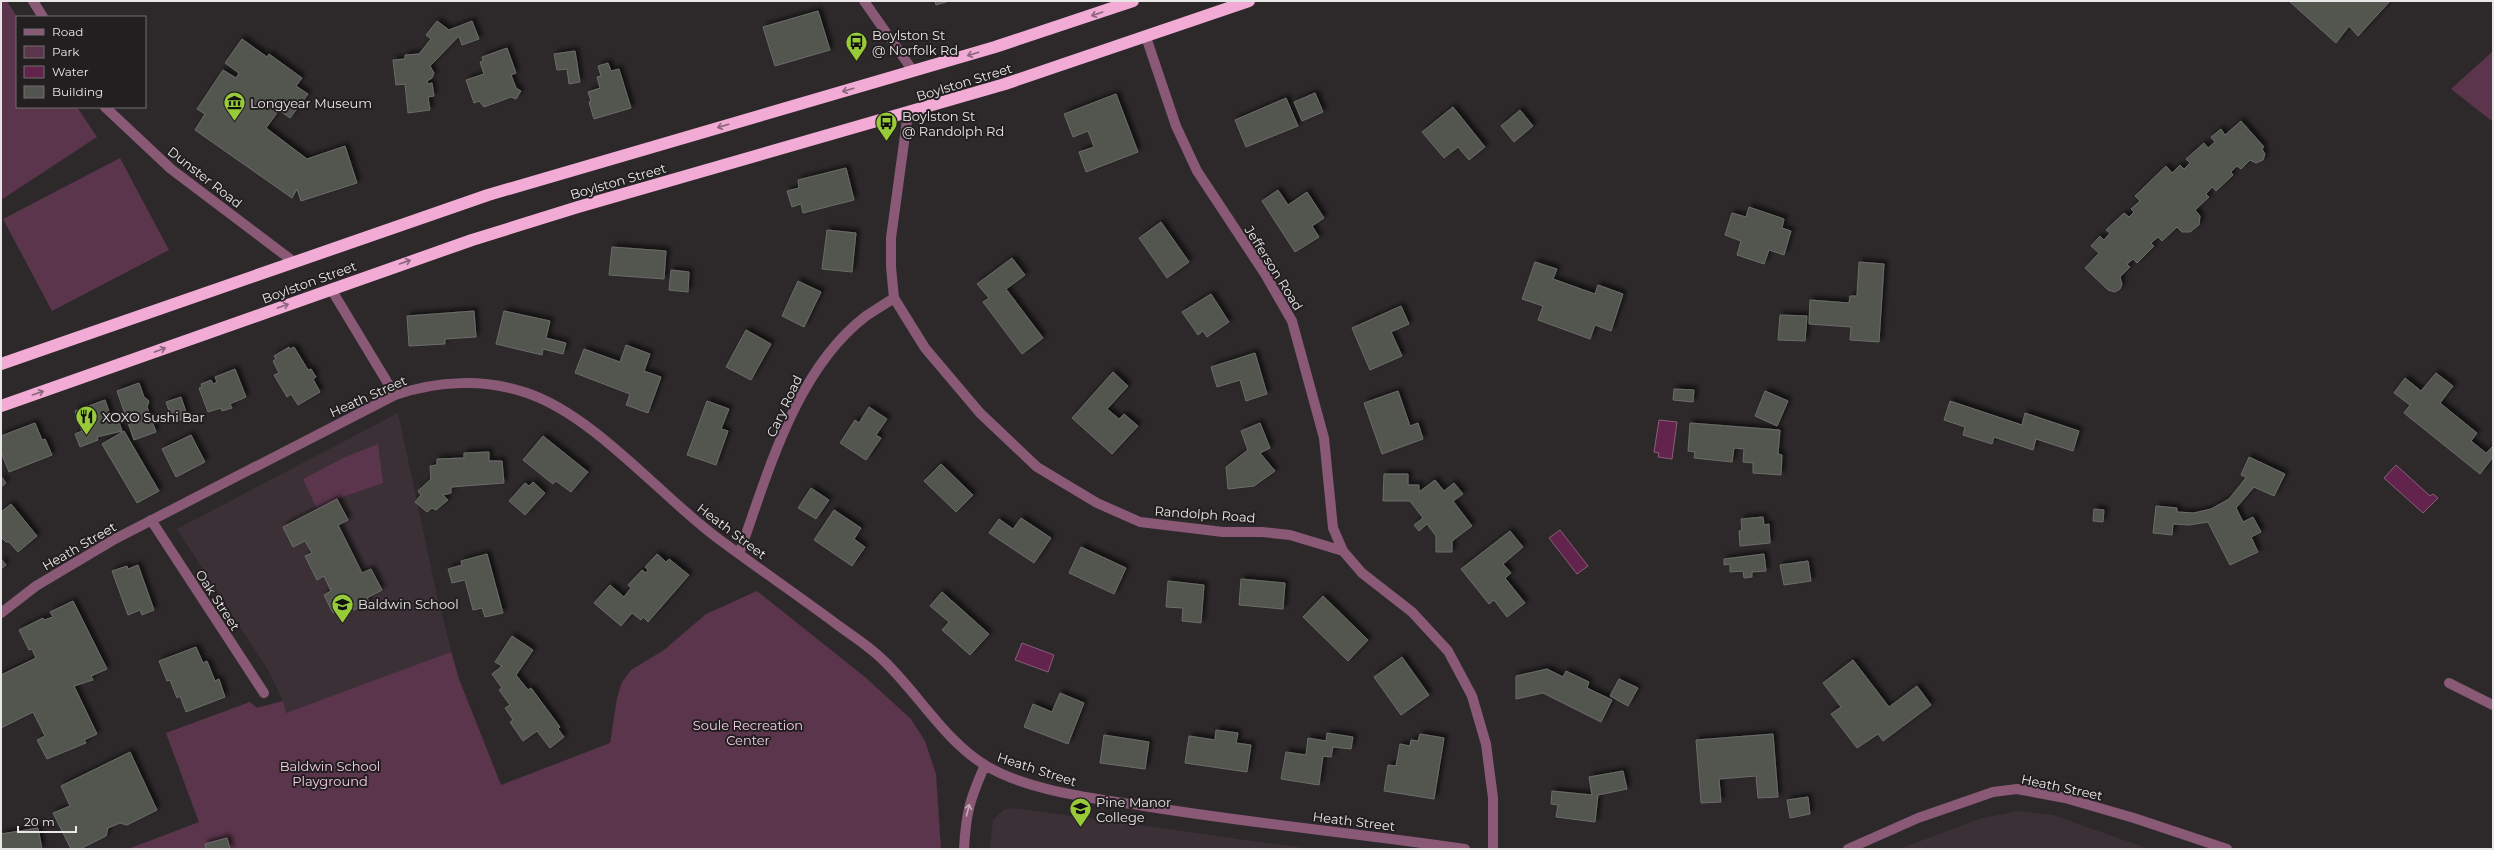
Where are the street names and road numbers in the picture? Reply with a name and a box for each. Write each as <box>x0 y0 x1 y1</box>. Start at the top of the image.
street label: Boylston Street <box>914 60 1014 104</box>
street label: Dunster Road <box>165 143 245 211</box>
street label: Boylston Street <box>568 160 668 202</box>
street label: Jefferson Road <box>1241 222 1306 313</box>
street label: Boylston Street <box>260 257 358 307</box>
street label: Heath Street <box>327 372 409 420</box>
street label: Cary Road <box>763 373 805 439</box>
street label: Heath Street <box>694 500 770 562</box>
street label: Randolph Road <box>1154 502 1256 526</box>
street label: Heath Street <box>39 518 119 574</box>
street label: Oak Street <box>192 567 244 633</box>
street label: Heath Street <box>995 749 1079 789</box>
street label: Heath Street <box>2020 771 2104 803</box>
street label: Heath Street <box>1312 808 1396 834</box>

